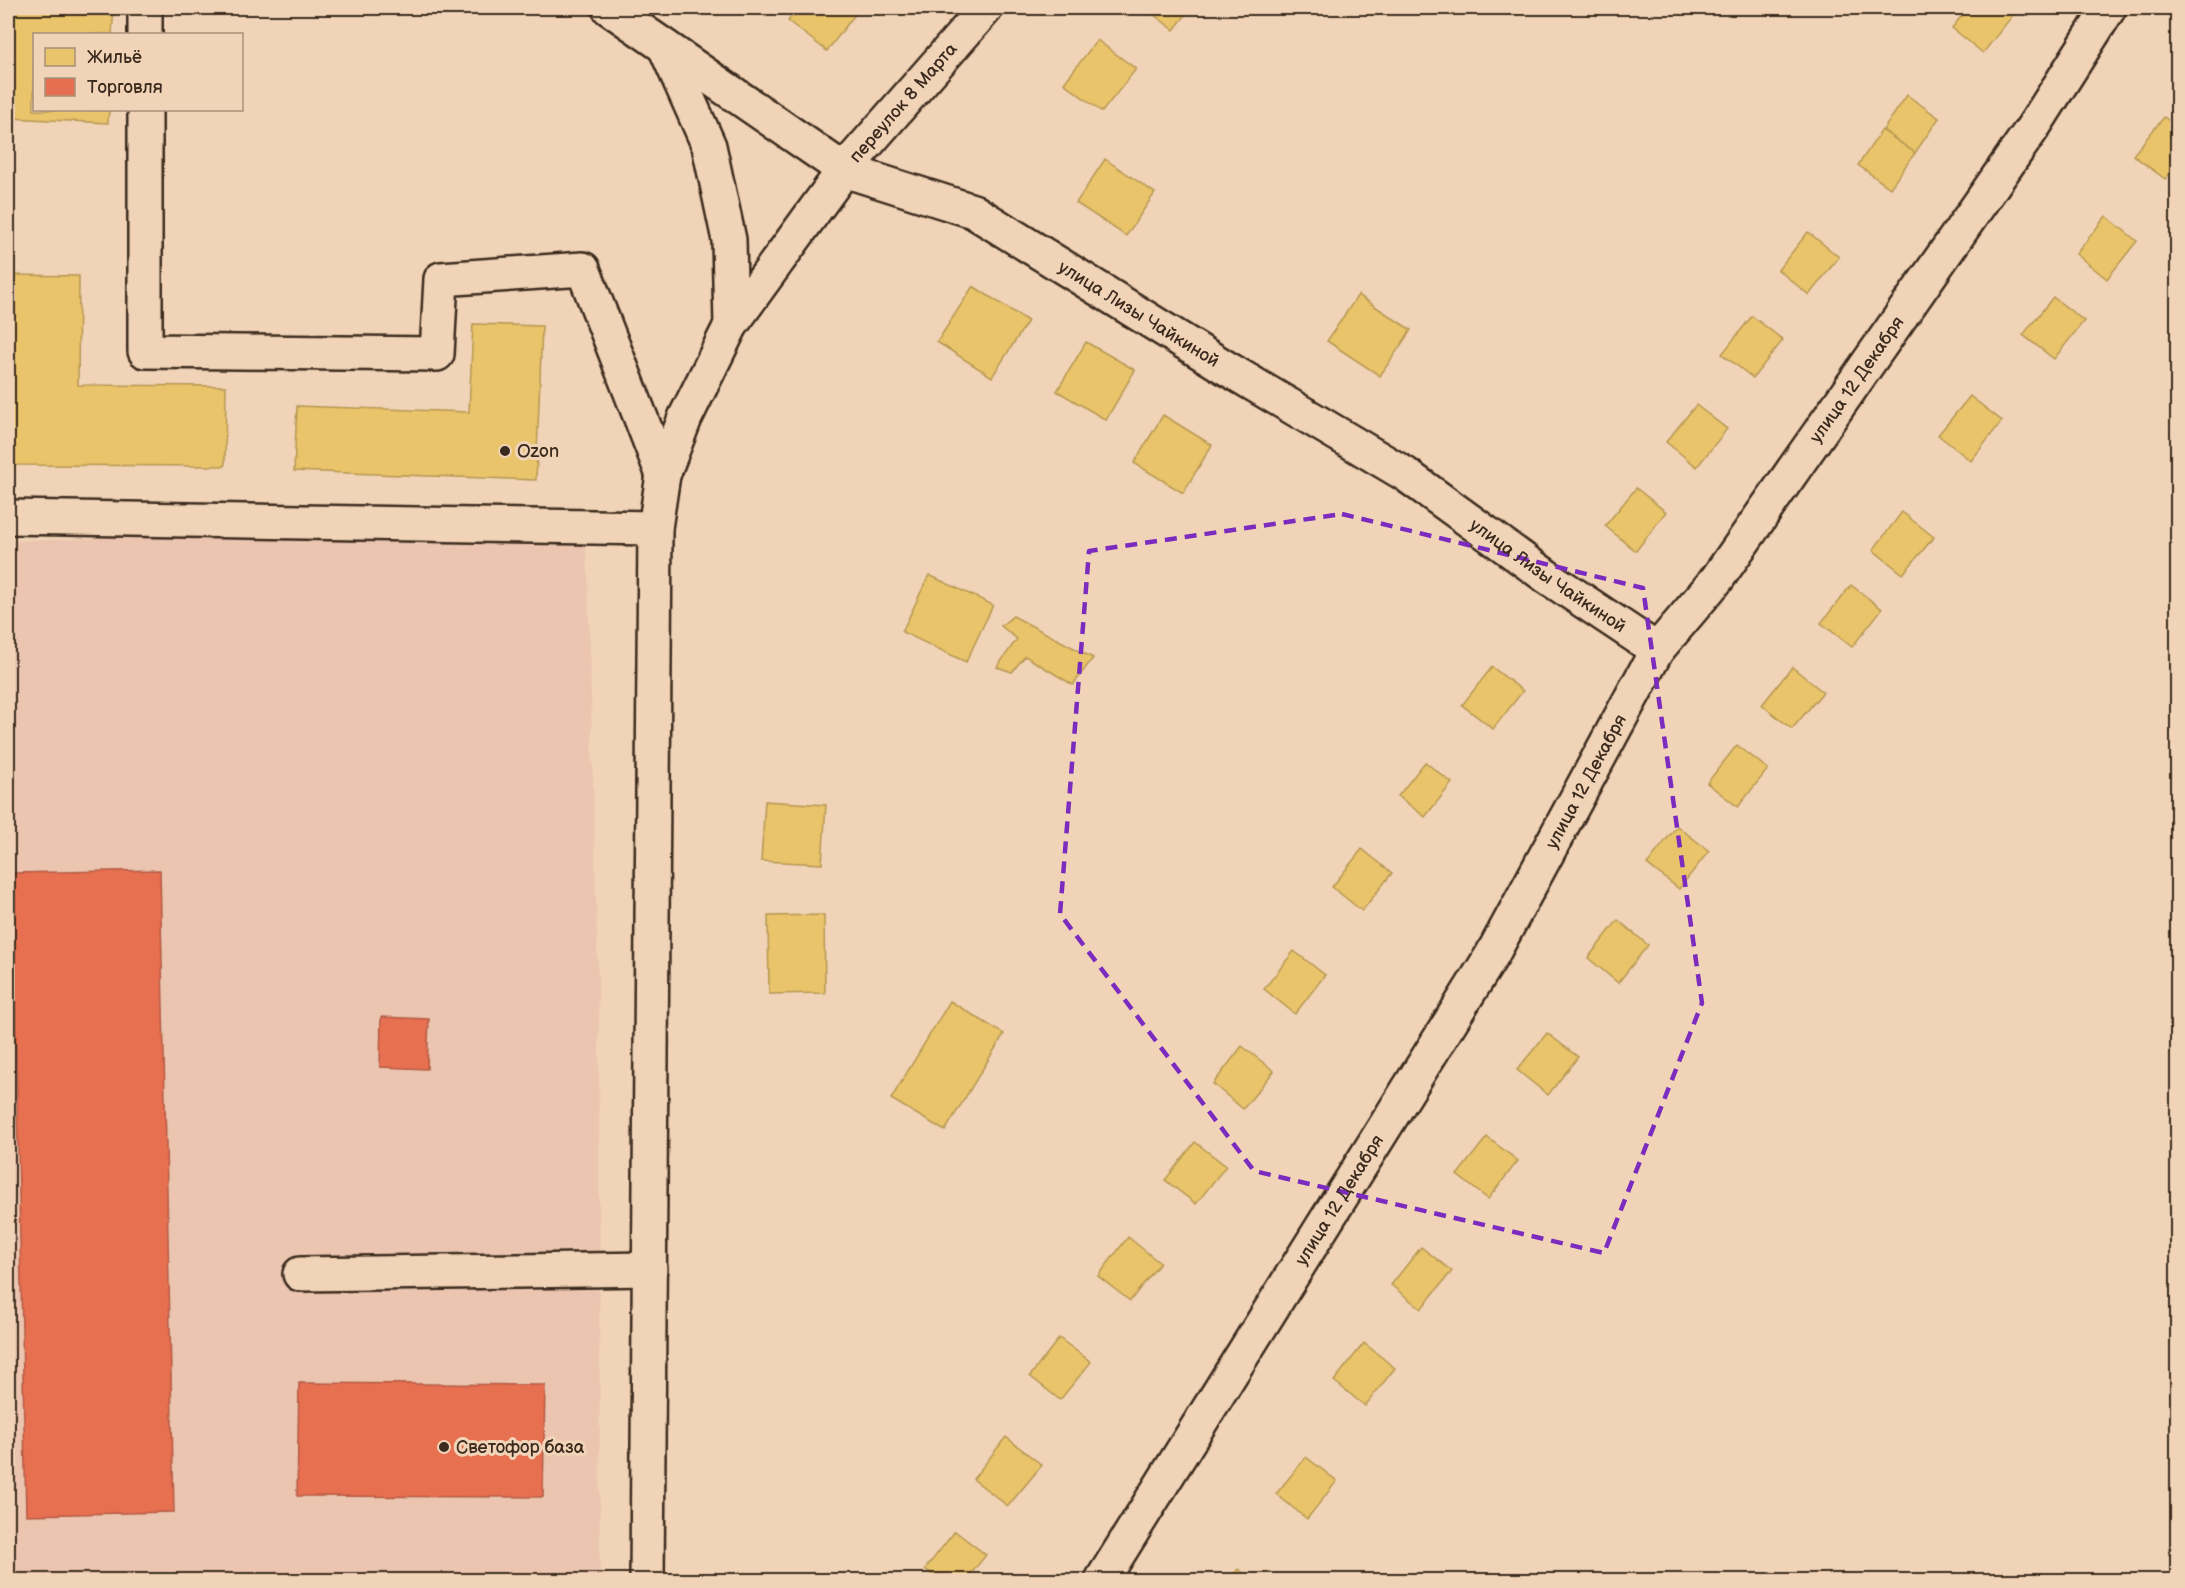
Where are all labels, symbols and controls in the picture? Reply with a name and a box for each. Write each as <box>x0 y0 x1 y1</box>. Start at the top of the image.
legend <box>33 33 243 111</box>
street label: переулок 8 Марта <box>845 38 962 167</box>
text: Жильё <box>87 47 142 68</box>
text: Торговля <box>87 77 163 98</box>
street label: улица Лизы Чайкиной <box>1055 256 1223 372</box>
street label: улица 12 Декабря <box>1805 312 1908 447</box>
place label: Ozon <box>517 441 559 462</box>
marker: Ozon <box>498 444 512 458</box>
street label: улица Лизы Чайкиной <box>1466 514 1630 637</box>
street label: улица 12 Декабря <box>1541 711 1631 852</box>
street label: улица 12 Декабря <box>1291 1131 1388 1269</box>
place label: Светофор база <box>456 1437 585 1458</box>
marker: Светофор база <box>437 1440 451 1454</box>

